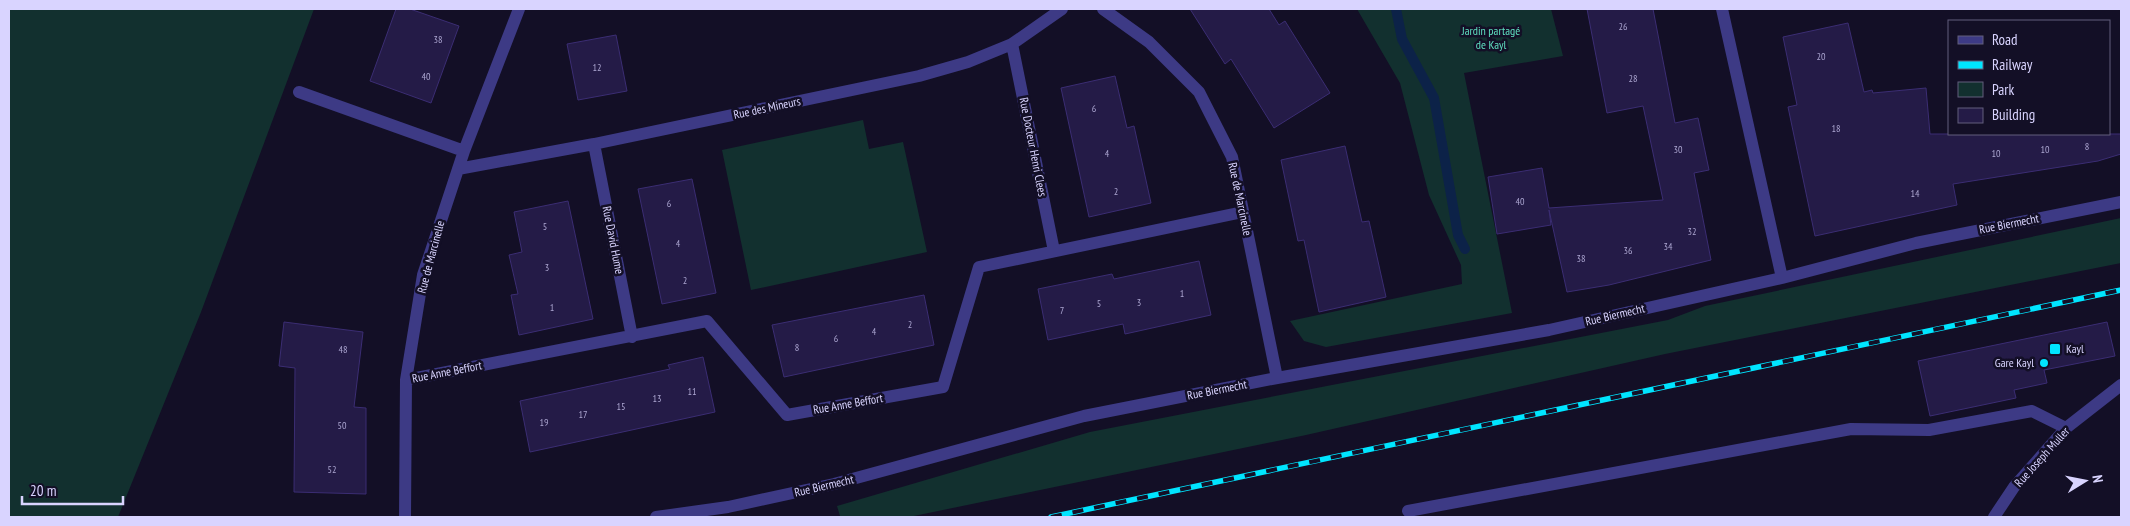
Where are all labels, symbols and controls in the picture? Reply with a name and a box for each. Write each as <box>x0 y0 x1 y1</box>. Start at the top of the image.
house number: 26 <box>1619 20 1628 33</box>
legend <box>1948 20 2110 135</box>
park label: Jardin partagé de Kayl <box>1461 23 1520 52</box>
text: Road <box>1992 30 2018 49</box>
house number: 38 <box>434 33 443 46</box>
house number: 20 <box>1817 50 1826 63</box>
text: Railway <box>1992 55 2033 74</box>
house number: 12 <box>593 61 602 74</box>
house number: 40 <box>422 70 431 83</box>
house number: 28 <box>1629 72 1638 85</box>
text: Park <box>1992 80 2014 99</box>
street label: Rue des Mineurs <box>732 93 802 122</box>
street label: Rue Docteur Henri Clees <box>1017 96 1050 198</box>
house number: 6 <box>1092 102 1097 115</box>
text: Building <box>1992 105 2035 124</box>
house number: 18 <box>1832 122 1841 135</box>
house number: 8 <box>2085 140 2089 153</box>
house number: 30 <box>1674 143 1683 156</box>
house number: 10 <box>2041 143 2050 156</box>
house number: 4 <box>1105 147 1110 160</box>
house number: 10 <box>1992 147 2001 160</box>
street label: Rue de Marcinelle <box>1225 161 1256 237</box>
house number: 2 <box>1114 185 1118 198</box>
house number: 14 <box>1911 187 1920 200</box>
house number: 40 <box>1516 195 1525 208</box>
house number: 6 <box>667 197 672 210</box>
street label: Rue David Hume <box>600 205 627 275</box>
street label: Rue Biermecht <box>1978 210 2041 237</box>
street label: Rue de Marcinelle <box>414 219 447 295</box>
house number: 5 <box>543 220 547 233</box>
house number: 32 <box>1688 225 1697 238</box>
house number: 4 <box>676 237 681 250</box>
house number: 34 <box>1664 240 1673 253</box>
house number: 36 <box>1624 244 1633 257</box>
house number: 38 <box>1577 252 1586 265</box>
house number: 3 <box>545 261 549 274</box>
house number: 2 <box>683 274 687 287</box>
house number: 1 <box>1180 287 1184 300</box>
house number: 3 <box>1137 296 1141 309</box>
house number: 5 <box>1097 297 1101 310</box>
street label: Rue Biermecht <box>1584 300 1647 329</box>
house number: 1 <box>550 301 554 314</box>
house number: 7 <box>1060 304 1064 317</box>
house number: 2 <box>908 318 912 331</box>
house number: 4 <box>872 325 877 338</box>
house number: 6 <box>834 332 839 345</box>
house number: 8 <box>795 341 799 354</box>
place label: Kayl <box>2066 341 2084 356</box>
marker: Kayl <box>2048 342 2062 356</box>
house number: 48 <box>339 343 348 356</box>
place label: Gare Kayl <box>1995 355 2034 370</box>
street label: Rue Anne Beffort <box>411 357 484 386</box>
marker: Gare Kayl <box>2038 357 2050 369</box>
street label: Rue Biermecht <box>1186 376 1249 403</box>
house number: 11 <box>688 385 697 398</box>
street label: Rue Anne Beffort <box>812 390 885 417</box>
house number: 13 <box>653 392 662 405</box>
house number: 15 <box>617 400 626 413</box>
house number: 17 <box>579 408 588 421</box>
house number: 19 <box>540 416 549 429</box>
house number: 50 <box>338 419 347 432</box>
street label: Rue Joseph Muller <box>2011 423 2073 490</box>
north arrow <box>2060 456 2110 506</box>
house number: 52 <box>328 463 337 476</box>
street label: Rue Biermecht <box>793 471 856 500</box>
text: N <box>2088 473 2107 484</box>
scale bar <box>22 474 124 506</box>
text: 20 m <box>30 481 56 500</box>

